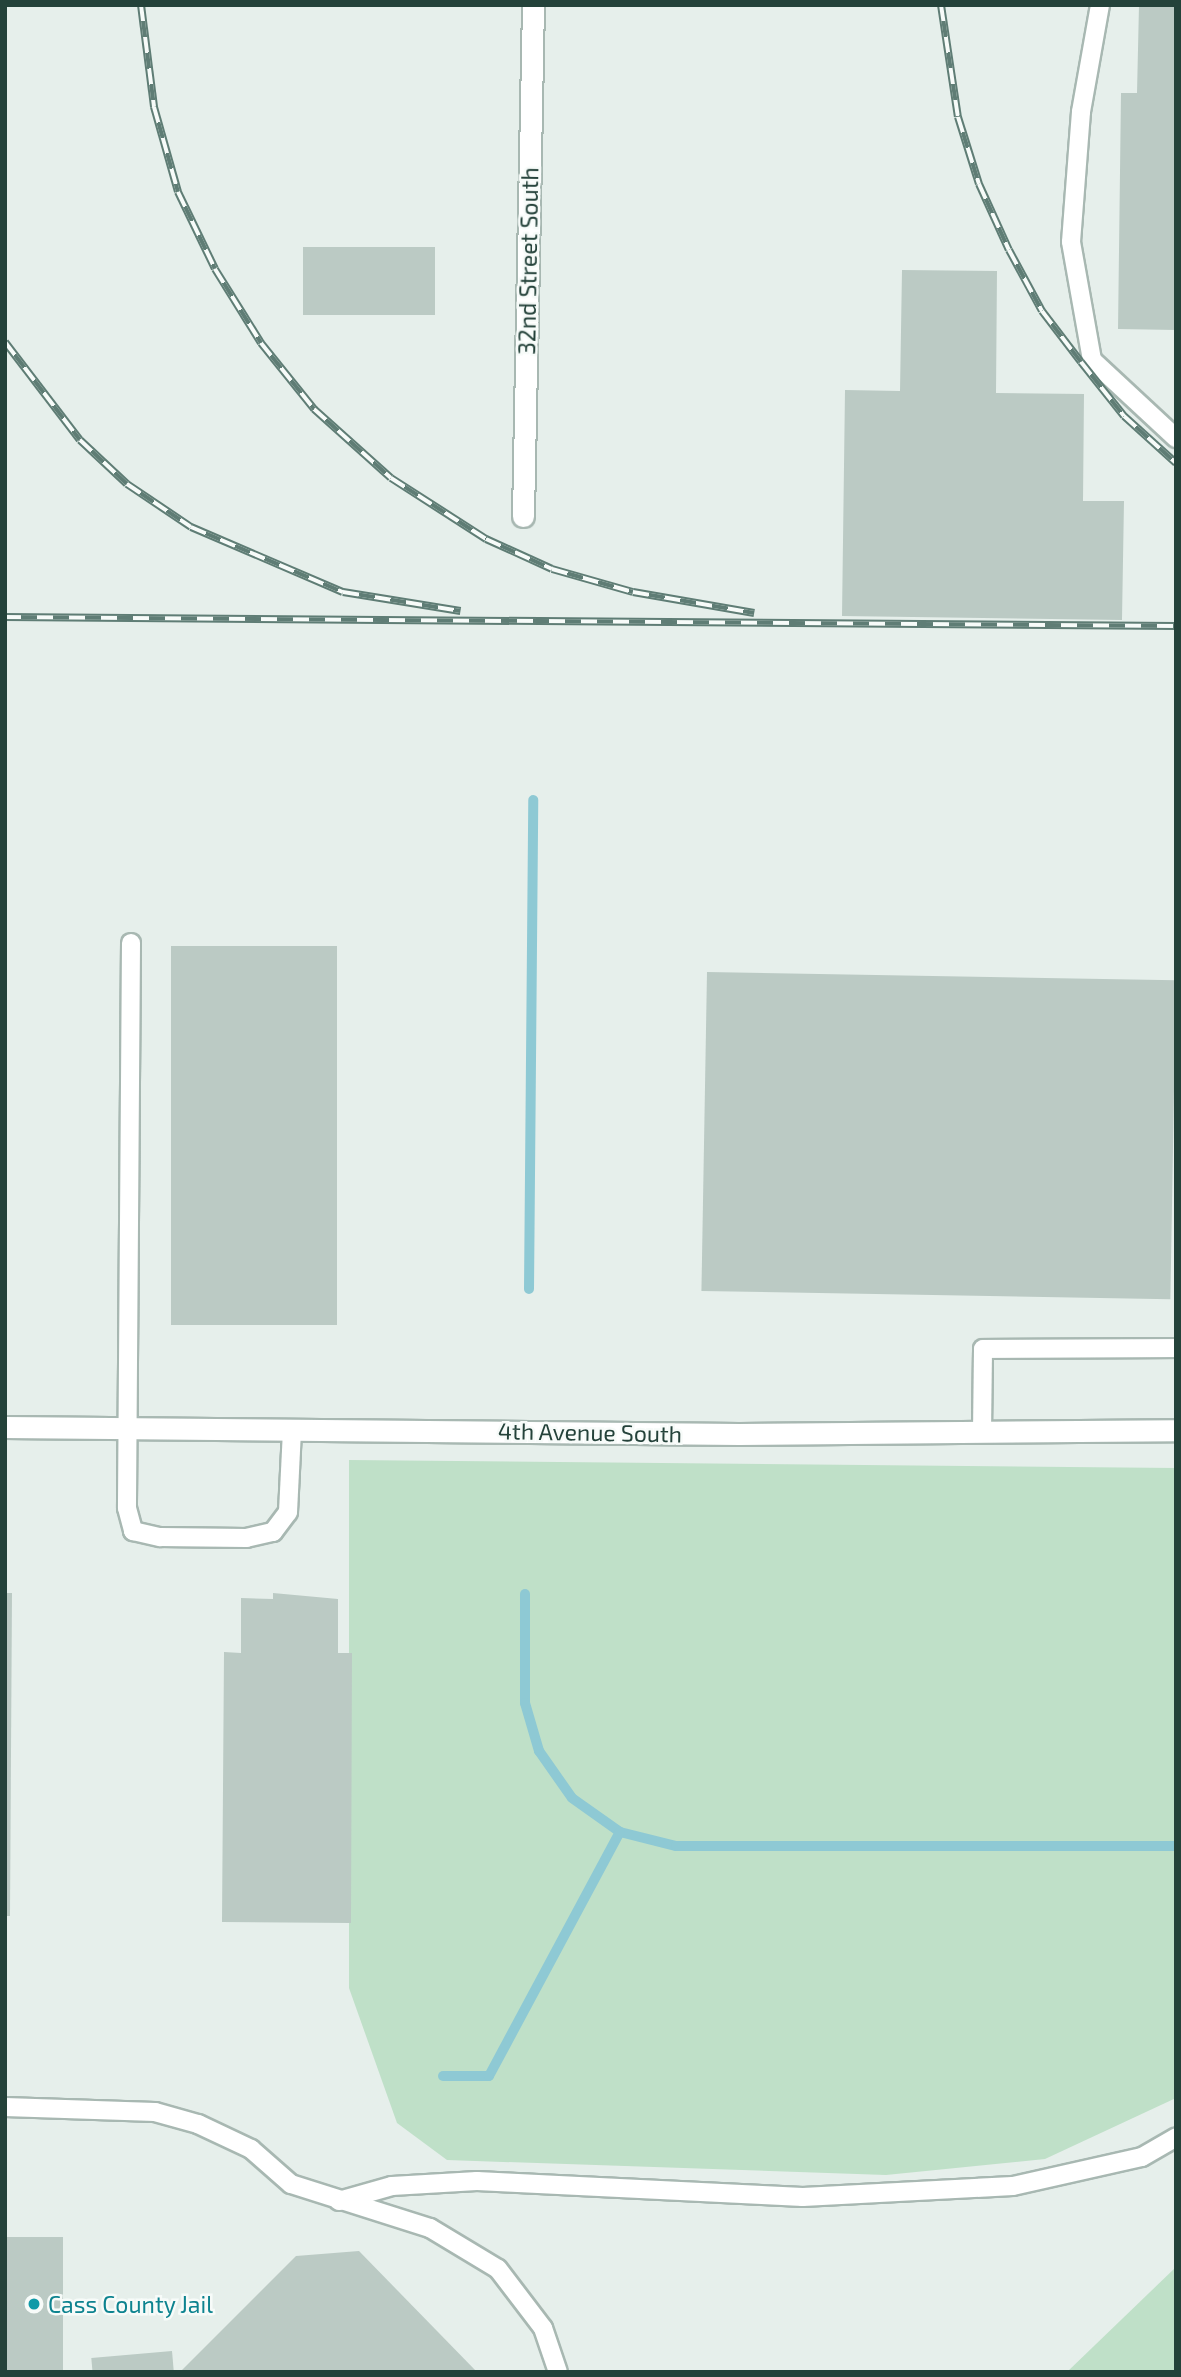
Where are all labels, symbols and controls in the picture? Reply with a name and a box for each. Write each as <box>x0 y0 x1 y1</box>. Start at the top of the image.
street label: 32nd Street South <box>513 167 543 355</box>
street label: 4th Avenue South <box>497 1417 683 1447</box>
place label: Cass County Jail <box>48 2290 214 2318</box>
marker: Cass County Jail <box>26 2296 42 2312</box>

